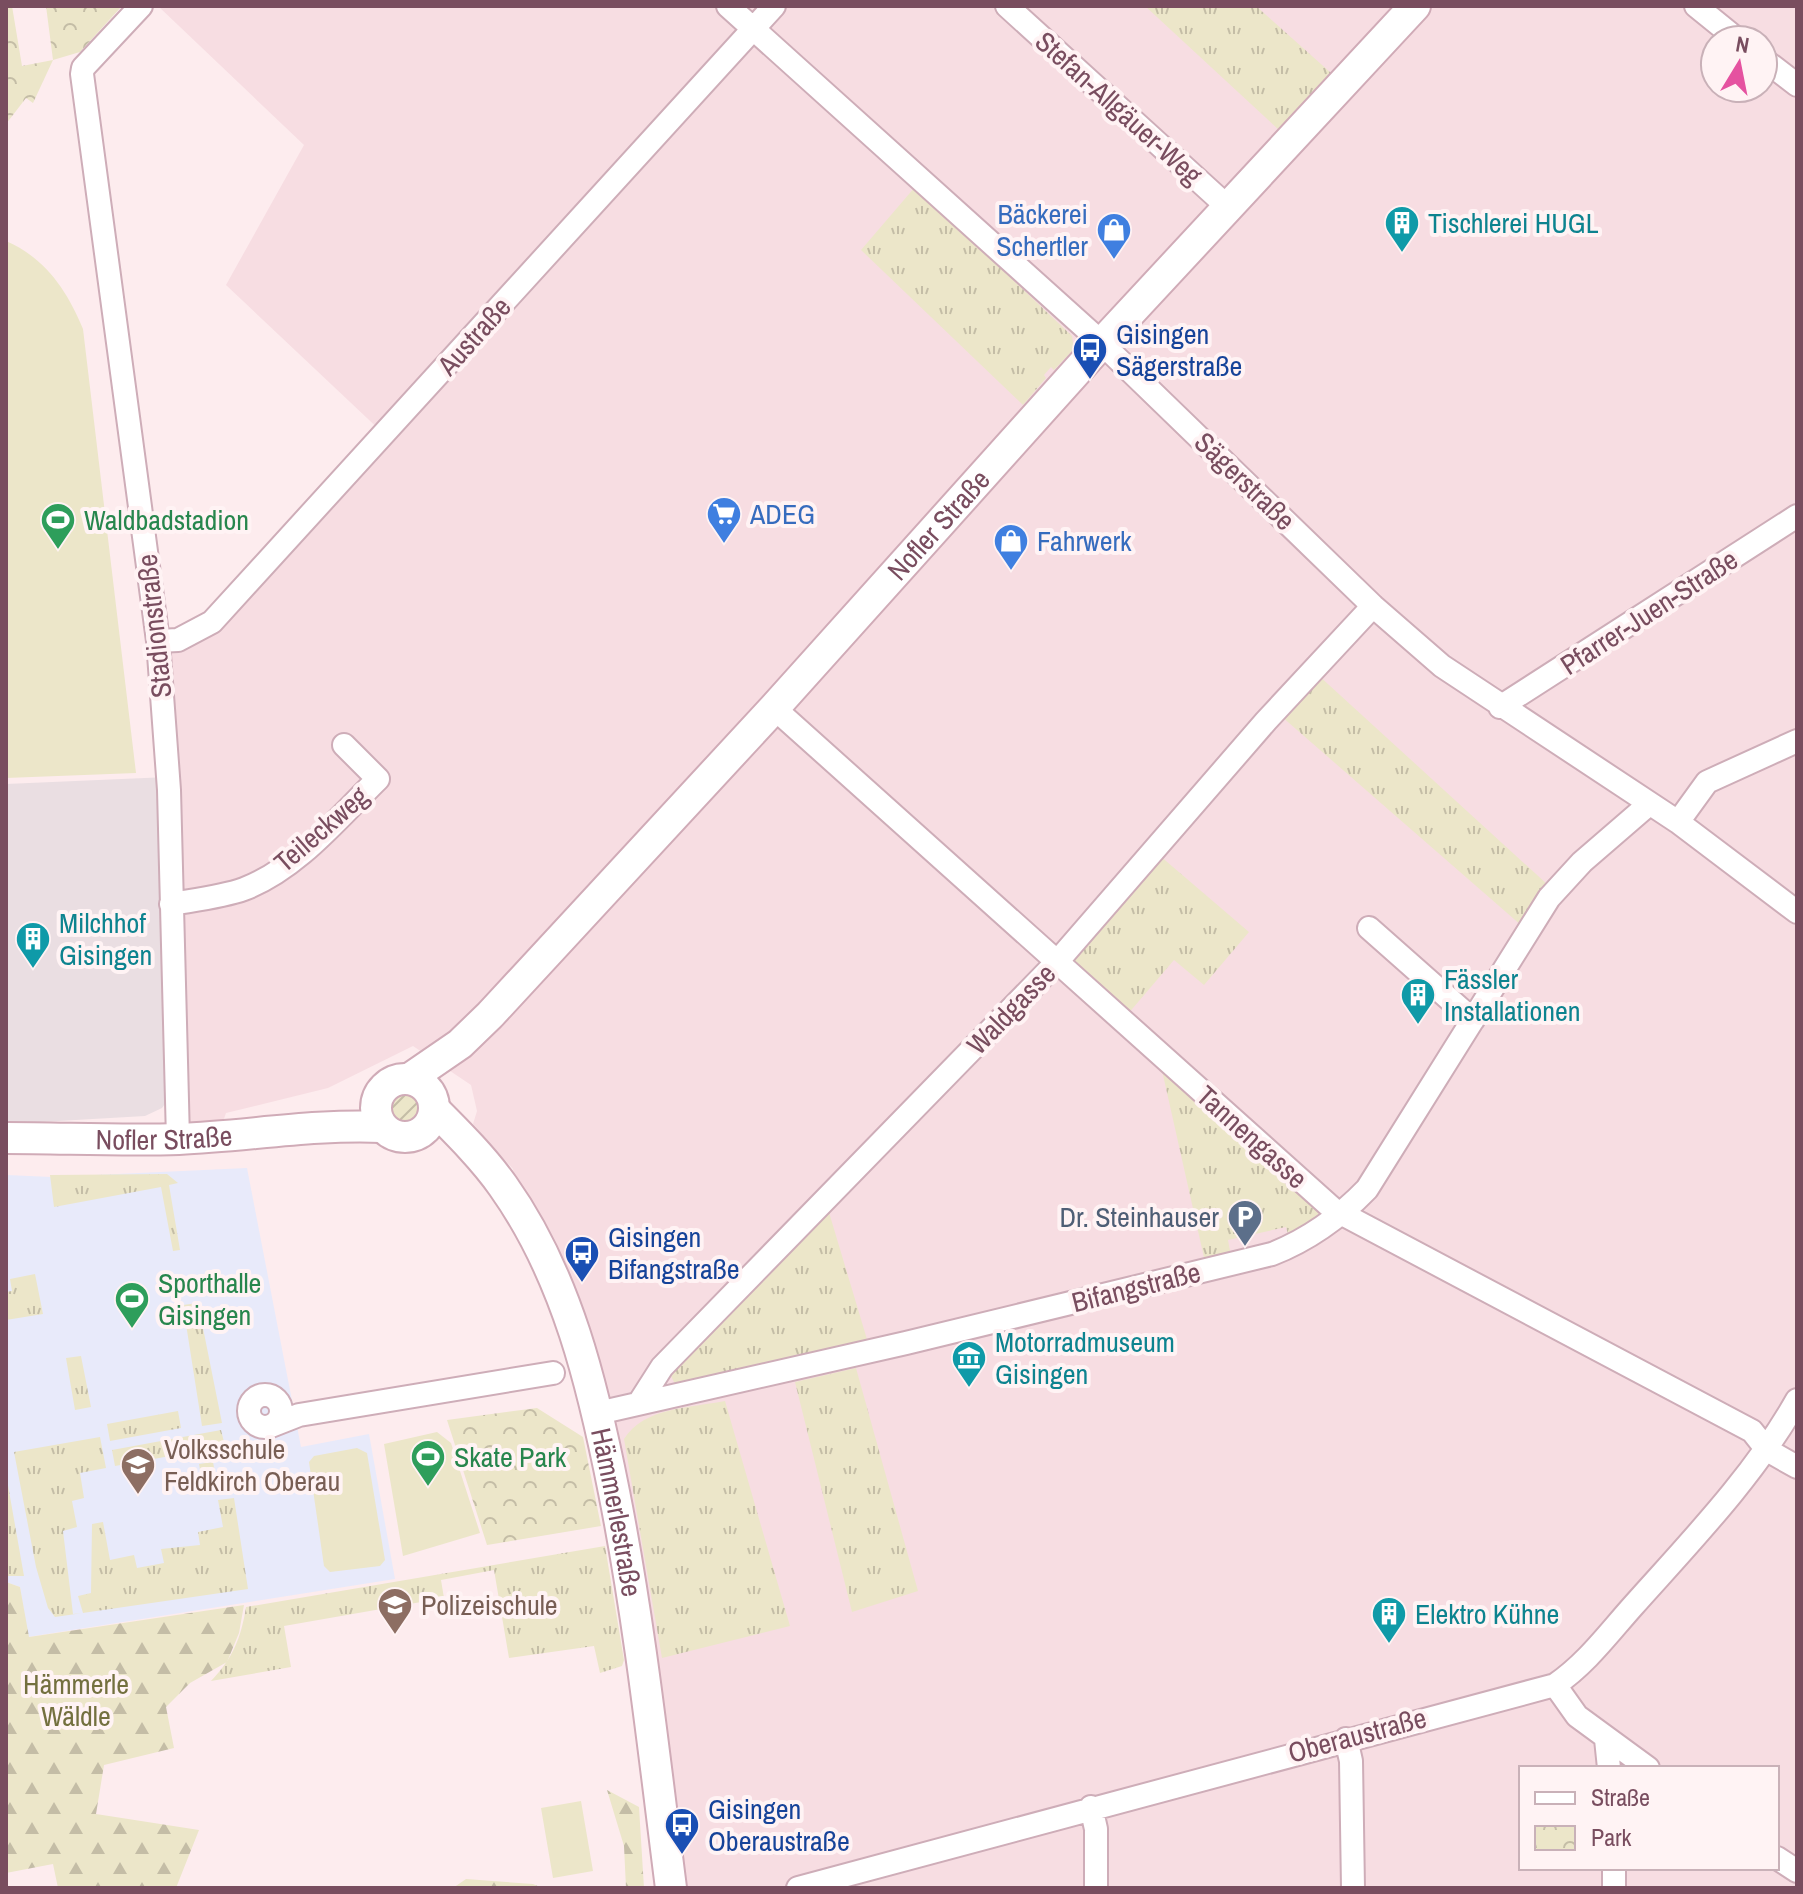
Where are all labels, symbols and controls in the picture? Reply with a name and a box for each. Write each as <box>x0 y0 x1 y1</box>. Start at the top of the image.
street label: Stefan-Allgäuer-Weg <box>1027 23 1211 193</box>
north arrow <box>1699 24 1779 104</box>
text: N <box>1733 28 1751 60</box>
place label: Bäckerei Schertler <box>996 195 1088 265</box>
building icon: Tischlerei HUGL <box>1383 204 1421 254</box>
place label: Tischlerei HUGL <box>1428 204 1599 242</box>
shop icon: Bäckerei Schertler <box>1095 211 1133 261</box>
street label: Austraße <box>428 289 519 384</box>
place label: Gisingen Sägerstraße <box>1116 315 1242 385</box>
bus stop icon: Gisingen Sägerstraße <box>1071 331 1109 381</box>
street label: Sägerstraße <box>1186 423 1304 539</box>
street label: Nofler Straße <box>879 461 998 588</box>
supermarket icon: ADEG <box>705 495 743 545</box>
place label: ADEG <box>749 495 815 533</box>
sports icon: Waldbadstadion <box>39 501 77 551</box>
place label: Waldbadstadion <box>84 501 249 539</box>
shop icon: Fahrwerk <box>992 522 1030 572</box>
place label: Fahrwerk <box>1037 522 1132 560</box>
street label: Pfarrer-Juen-Straße <box>1553 540 1745 684</box>
street label: Stadionstraße <box>128 552 180 700</box>
street label: Teileckweg <box>266 777 376 881</box>
place label: Milchhof Gisingen <box>59 904 152 974</box>
building icon: Milchhof Gisingen <box>14 920 52 970</box>
street label: Waldgasse <box>958 955 1064 1063</box>
place label: Fässler Installationen <box>1444 960 1581 1030</box>
building icon: Fässler Installationen <box>1399 976 1437 1026</box>
street label: Tannengasse <box>1188 1077 1316 1197</box>
street label: Nofler Straße <box>95 1116 234 1159</box>
place label: Dr. Steinhauser <box>1059 1198 1219 1236</box>
parking icon: Dr. Steinhauser <box>1226 1198 1264 1248</box>
place label: Gisingen Bifangstraße <box>608 1218 739 1288</box>
bus stop icon: Gisingen Bifangstraße <box>563 1234 601 1284</box>
street label: Bifangstraße <box>1068 1253 1204 1321</box>
place label: Sporthalle Gisingen <box>158 1264 261 1334</box>
sports icon: Sporthalle Gisingen <box>113 1280 151 1330</box>
place label: Motorradmuseum Gisingen <box>995 1323 1175 1393</box>
museum icon: Motorradmuseum Gisingen <box>950 1339 988 1389</box>
street label: Hämmerlestraße <box>582 1424 651 1599</box>
place label: Volksschule Feldkirch Oberau <box>164 1430 340 1500</box>
sports icon: Skate Park <box>409 1438 447 1488</box>
place label: Skate Park <box>454 1438 567 1476</box>
school or university icon: Volksschule Feldkirch Oberau <box>119 1446 157 1496</box>
school or university icon: Polizeischule <box>376 1586 414 1636</box>
place label: Polizeischule <box>421 1586 558 1624</box>
building icon: Elektro Kühne <box>1370 1595 1408 1645</box>
place label: Elektro Kühne <box>1415 1595 1559 1633</box>
park label: Hämmerle Wäldle <box>23 1665 129 1735</box>
street label: Oberaustraße <box>1284 1698 1430 1772</box>
legend <box>1519 1766 1779 1870</box>
text: Straße <box>1591 1781 1650 1813</box>
place label: Gisingen Oberaustraße <box>708 1790 850 1860</box>
bus stop icon: Gisingen Oberaustraße <box>663 1806 701 1856</box>
text: Park <box>1591 1821 1632 1853</box>

